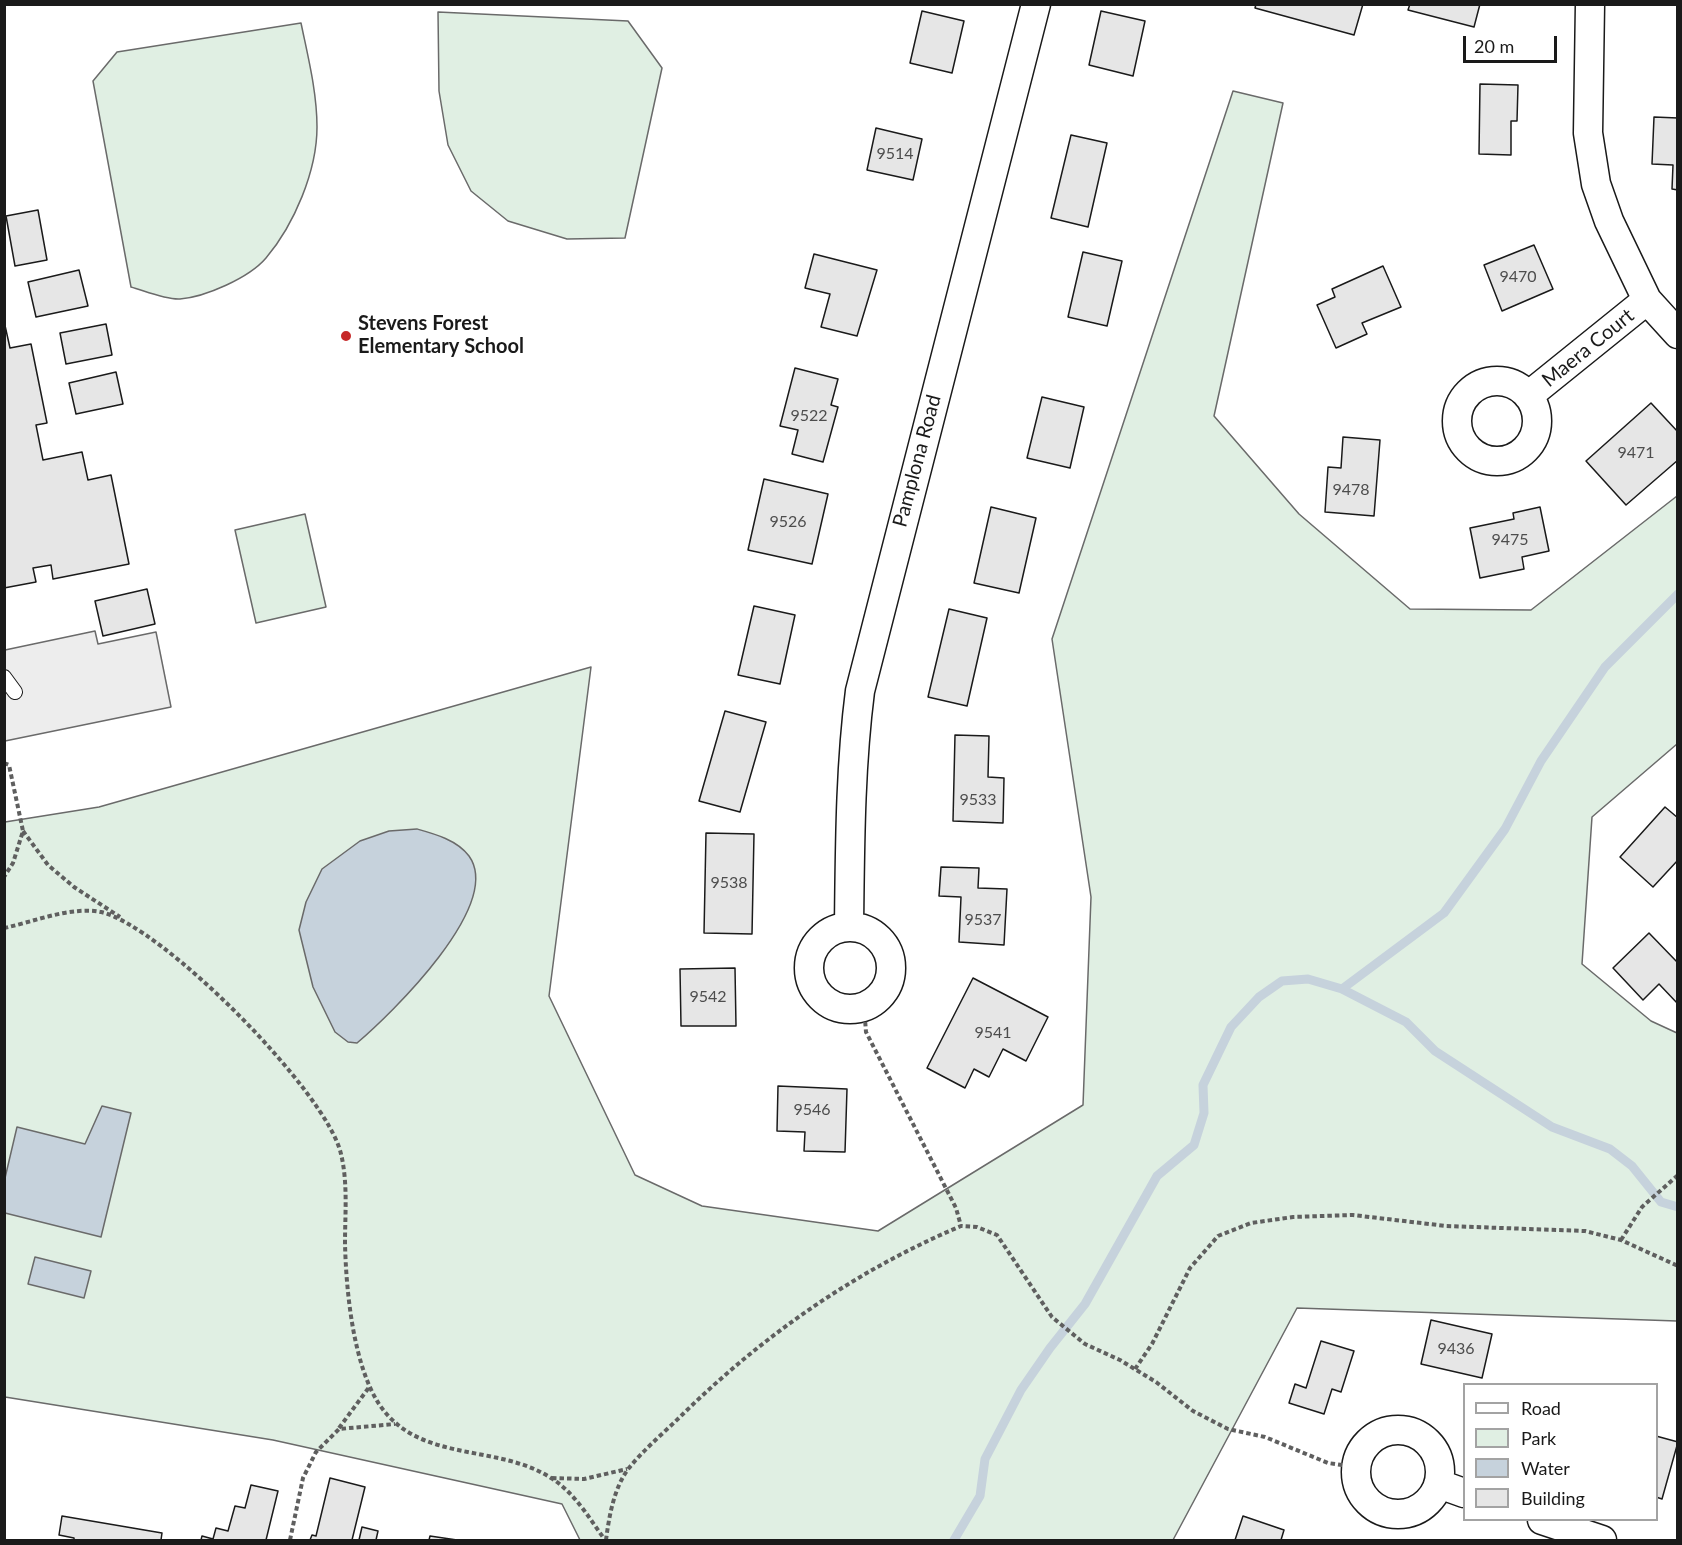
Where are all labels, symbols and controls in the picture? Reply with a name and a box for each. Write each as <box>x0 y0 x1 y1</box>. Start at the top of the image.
scale bar <box>1466 24 1560 62</box>
text: 20 m <box>1474 35 1514 57</box>
house number: 9514 <box>876 144 914 164</box>
house number: 9470 <box>1499 267 1537 287</box>
street label: Maera Court <box>1537 304 1639 392</box>
place label: Stevens Forest Elementary School <box>358 312 524 359</box>
marker: Stevens Forest Elementary School <box>339 329 353 343</box>
street label: Pamplona Road <box>888 392 946 530</box>
house number: 9522 <box>790 406 828 426</box>
house number: 9471 <box>1617 443 1655 463</box>
house number: 9478 <box>1332 480 1370 500</box>
house number: 9526 <box>769 512 807 532</box>
house number: 9475 <box>1491 530 1529 550</box>
house number: 9533 <box>959 790 997 810</box>
house number: 9538 <box>710 873 748 893</box>
house number: 9537 <box>964 910 1002 930</box>
house number: 9542 <box>689 987 727 1007</box>
house number: 9541 <box>974 1023 1012 1043</box>
house number: 9546 <box>793 1100 831 1120</box>
house number: 9436 <box>1437 1339 1475 1359</box>
legend <box>1463 1383 1658 1521</box>
text: Road <box>1521 1397 1561 1419</box>
text: Park <box>1521 1427 1556 1449</box>
text: Water <box>1521 1457 1570 1479</box>
text: Building <box>1521 1487 1585 1509</box>

